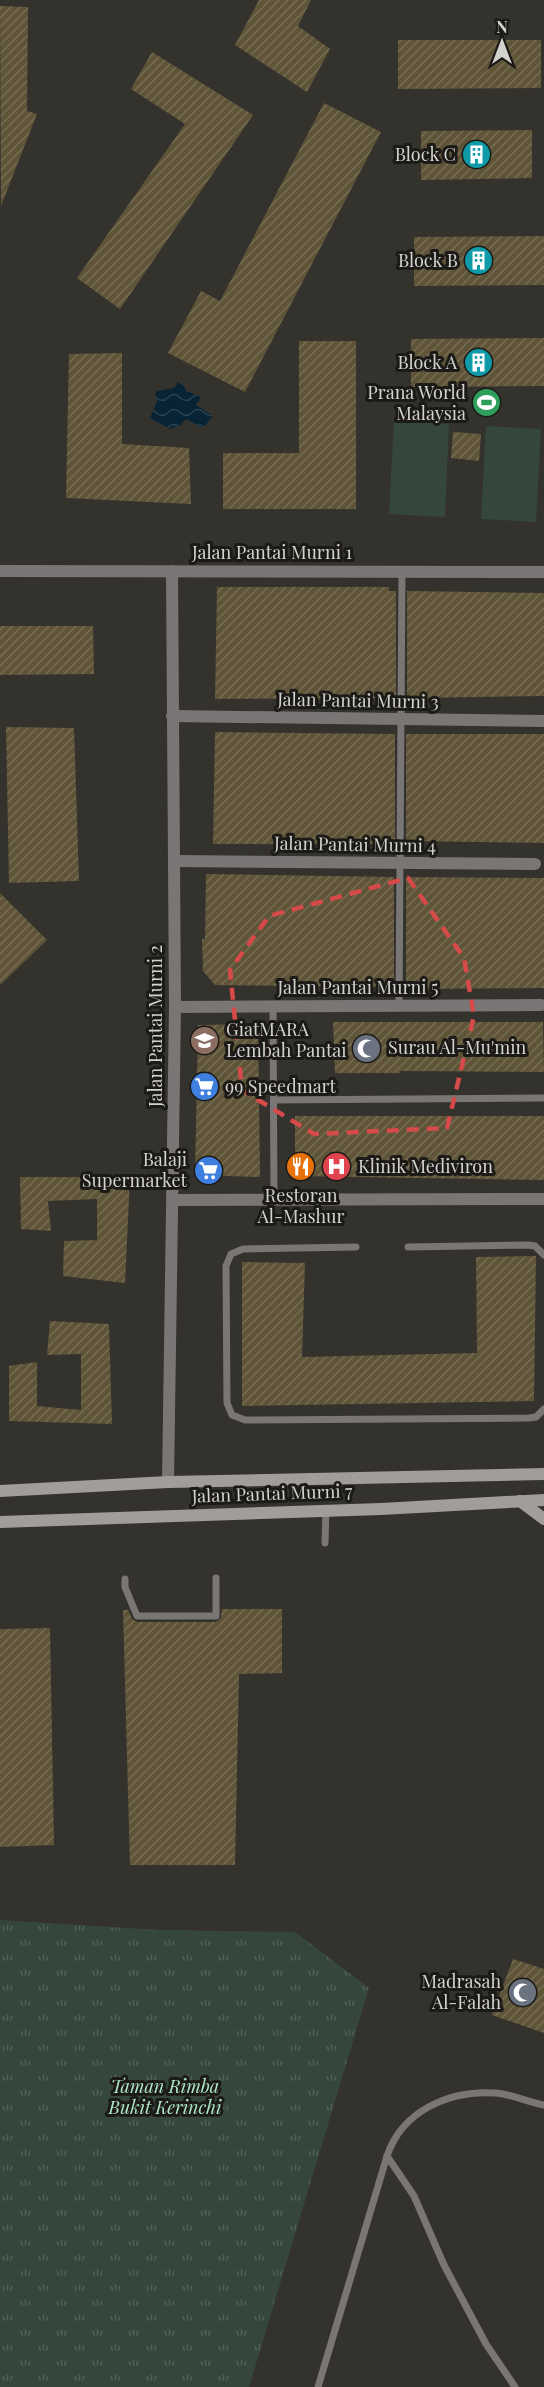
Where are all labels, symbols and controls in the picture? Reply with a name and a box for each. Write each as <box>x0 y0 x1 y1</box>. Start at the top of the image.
north arrow <box>472 12 532 72</box>
text: N <box>496 16 508 37</box>
building icon: Block C <box>461 139 493 171</box>
place label: Block C <box>395 142 456 166</box>
building icon: Block B <box>463 245 495 277</box>
place label: Block B <box>398 248 458 272</box>
building icon: Block A <box>462 347 494 379</box>
place label: Block A <box>397 350 458 374</box>
place label: Prana World Malaysia <box>367 380 467 425</box>
sports icon: Prana World Malaysia <box>471 387 503 419</box>
street label: Jalan Pantai Murni 1 <box>191 540 352 564</box>
street label: Jalan Pantai Murni 3 <box>276 687 439 713</box>
street label: Jalan Pantai Murni 4 <box>273 831 436 857</box>
street label: Jalan Pantai Murni 2 <box>143 945 167 1108</box>
street label: Jalan Pantai Murni 5 <box>277 975 438 999</box>
place label: GiatMARA Lembah Pantai <box>226 1017 347 1062</box>
school or university icon: GiatMARA Lembah Pantai <box>189 1024 221 1056</box>
mosque icon: Surau Al-Mu'min <box>351 1032 383 1064</box>
place label: Surau Al-Mu'min <box>388 1035 527 1059</box>
supermarket icon: 99 Speedmart <box>188 1071 220 1103</box>
place label: 99 Speedmart <box>225 1074 337 1098</box>
place label: Balaji Supermarket <box>82 1147 188 1192</box>
restaurant icon: Restoran Al-Mashur <box>285 1151 317 1183</box>
hospital icon: Klinik Mediviron <box>321 1151 353 1183</box>
supermarket icon: Balaji Supermarket <box>192 1154 224 1186</box>
place label: Klinik Mediviron <box>358 1154 493 1178</box>
place label: Restoran Al-Mashur <box>256 1183 345 1228</box>
street label: Jalan Pantai Murni 7 <box>190 1478 353 1508</box>
place label: Madrasah Al-Falah <box>421 1969 501 2014</box>
mosque icon: Madrasah Al-Falah <box>506 1976 538 2008</box>
park label: Taman Rimba Bukit Kerinchi <box>108 2074 222 2119</box>

